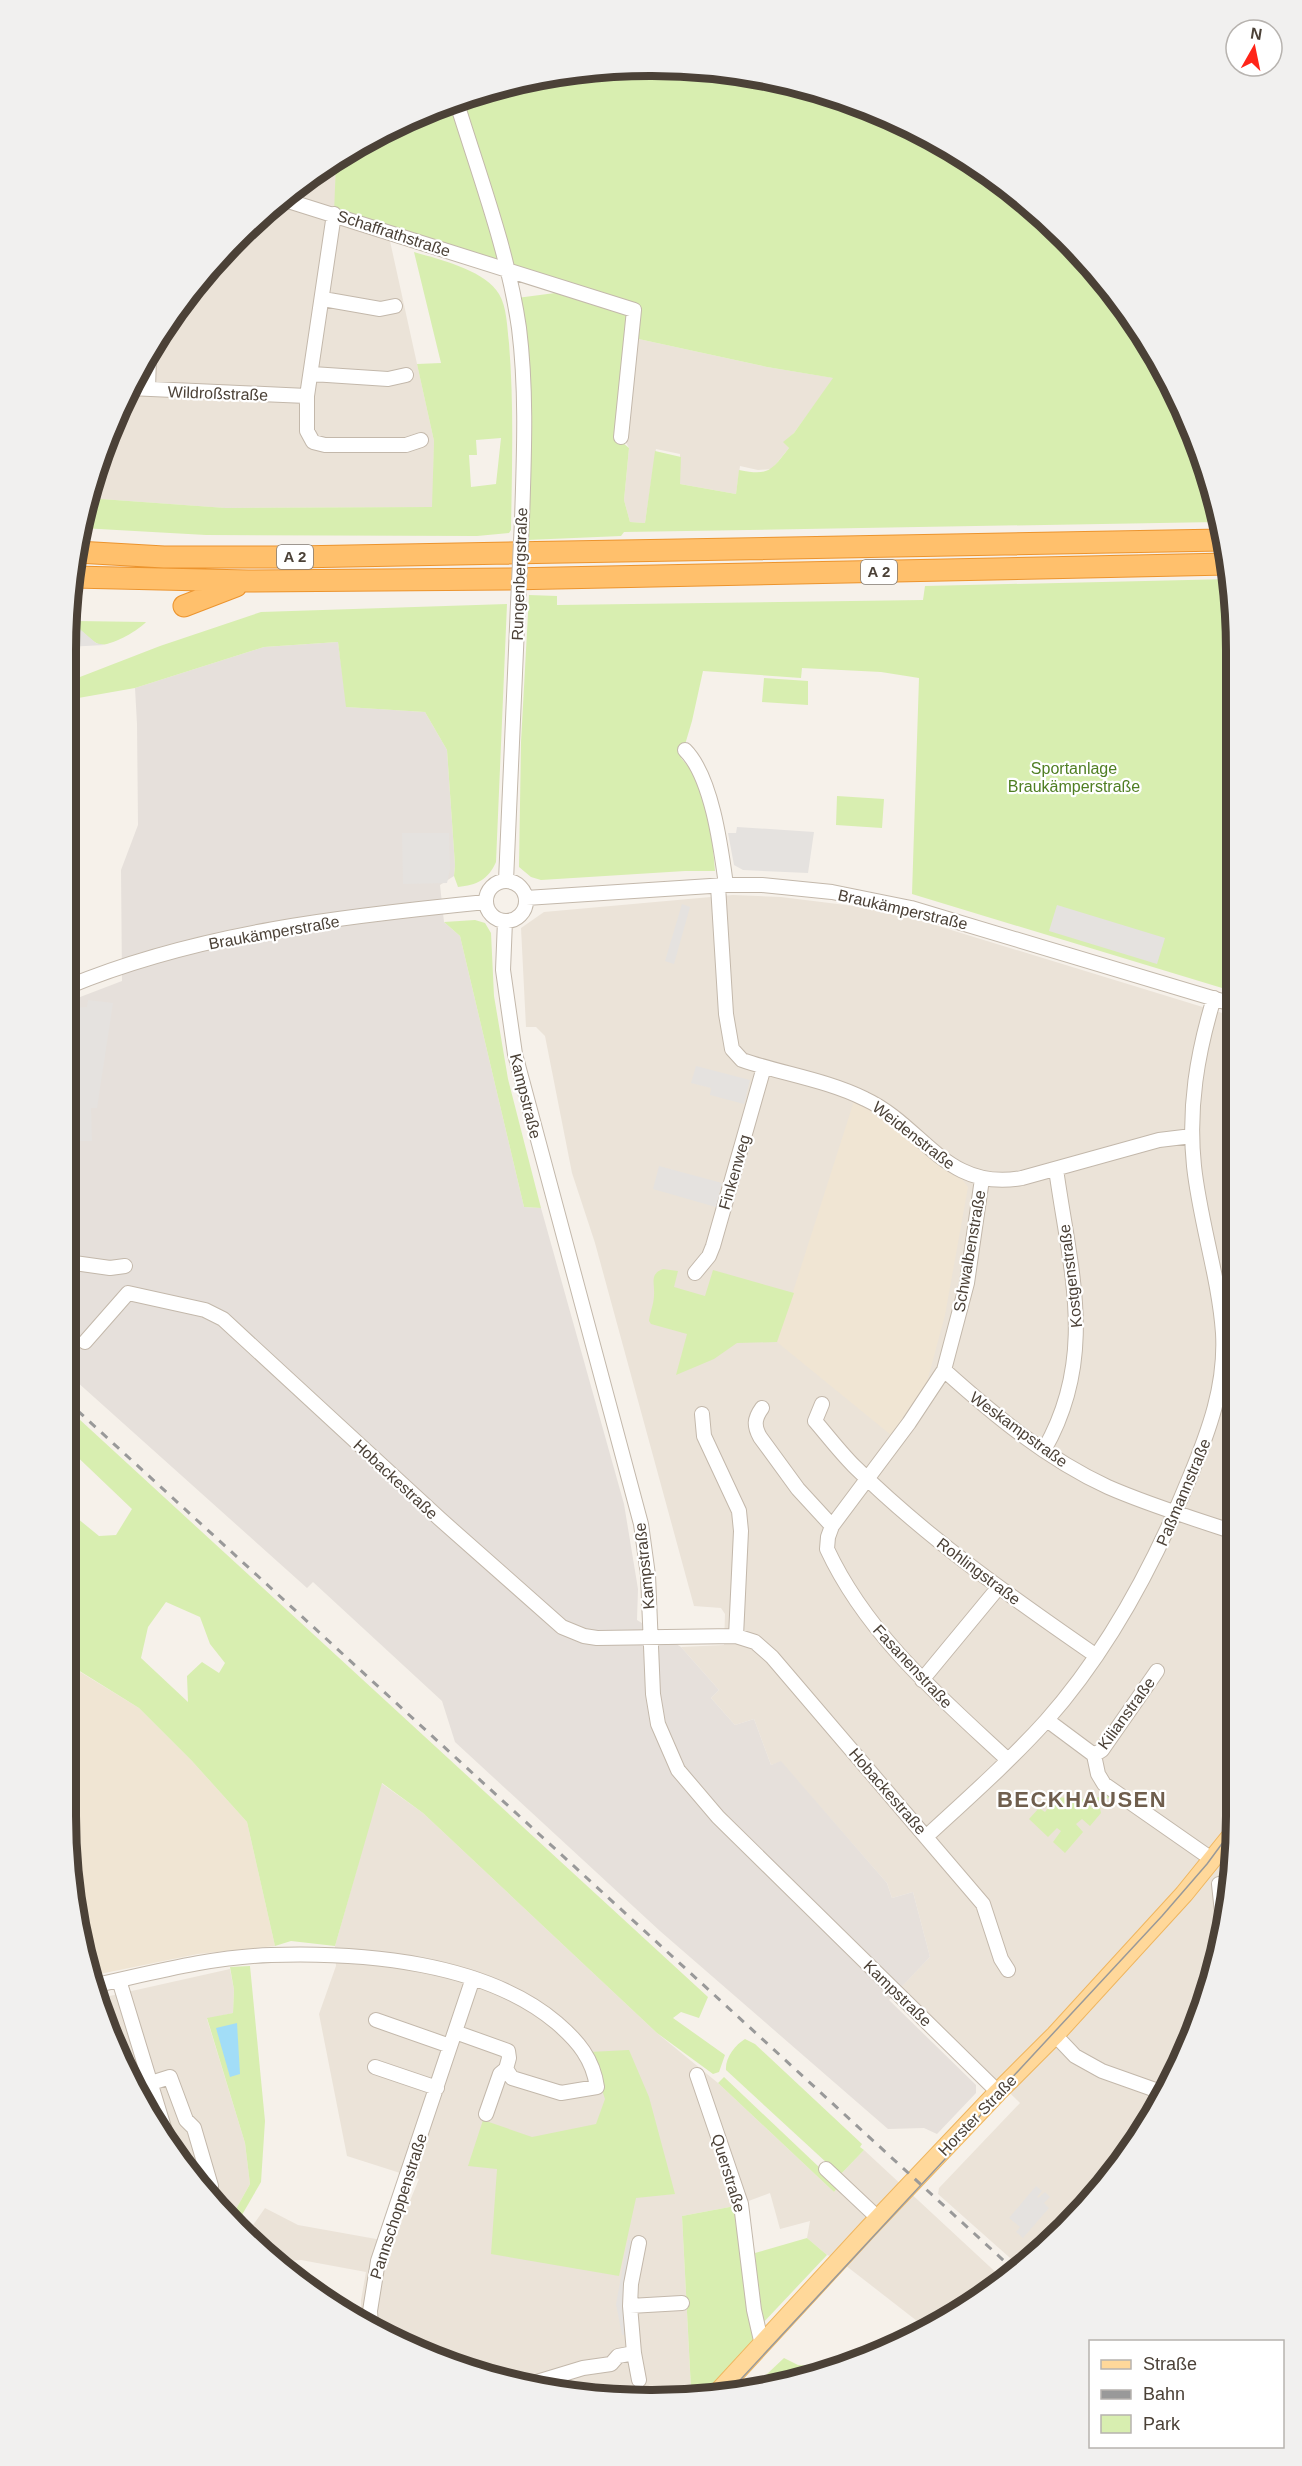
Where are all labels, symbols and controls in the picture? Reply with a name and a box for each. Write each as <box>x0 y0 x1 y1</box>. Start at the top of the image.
north arrow <box>1224 18 1284 78</box>
text: N <box>1249 24 1263 43</box>
street label: Schaffrathstraße <box>335 207 453 260</box>
street label: Wildroßstraße <box>167 383 269 404</box>
street label: Rungenbergstraße <box>509 507 530 641</box>
road number: A 2 <box>277 545 313 569</box>
road number: A 2 <box>861 560 897 584</box>
park label: Sportanlage Braukämperstraße <box>1008 760 1140 795</box>
street label: Braukämperstraße <box>836 886 969 933</box>
street label: Braukämperstraße <box>207 913 341 952</box>
street label: Kampstraße <box>507 1052 544 1141</box>
street label: Weidenstraße <box>869 1098 958 1173</box>
street label: Finkenweg <box>716 1133 753 1212</box>
street label: Schwalbenstraße <box>950 1189 989 1313</box>
street label: Kostgenstraße <box>1056 1223 1085 1329</box>
street label: Weskampstraße <box>967 1388 1071 1470</box>
street label: Hobackestraße <box>350 1436 441 1523</box>
street label: Paßmannstraße <box>1153 1436 1214 1548</box>
street label: Kampstraße <box>631 1522 658 1610</box>
street label: Rohlingstraße <box>934 1535 1024 1608</box>
street label: Fasanenstraße <box>870 1621 956 1712</box>
street label: Kilianstraße <box>1095 1674 1158 1752</box>
street label: Hobackestraße <box>846 1745 930 1838</box>
district label: BECKHAUSEN <box>997 1787 1167 1812</box>
street label: Kampstraße <box>860 1957 935 2030</box>
street label: Horster Straße <box>935 2072 1020 2159</box>
street label: Pannschoppenstraße <box>367 2131 430 2281</box>
street label: Querstraße <box>709 2132 749 2214</box>
legend <box>1089 2340 1284 2448</box>
text: Straße <box>1143 2354 1197 2374</box>
text: Bahn <box>1143 2384 1185 2404</box>
text: Park <box>1143 2414 1181 2434</box>

